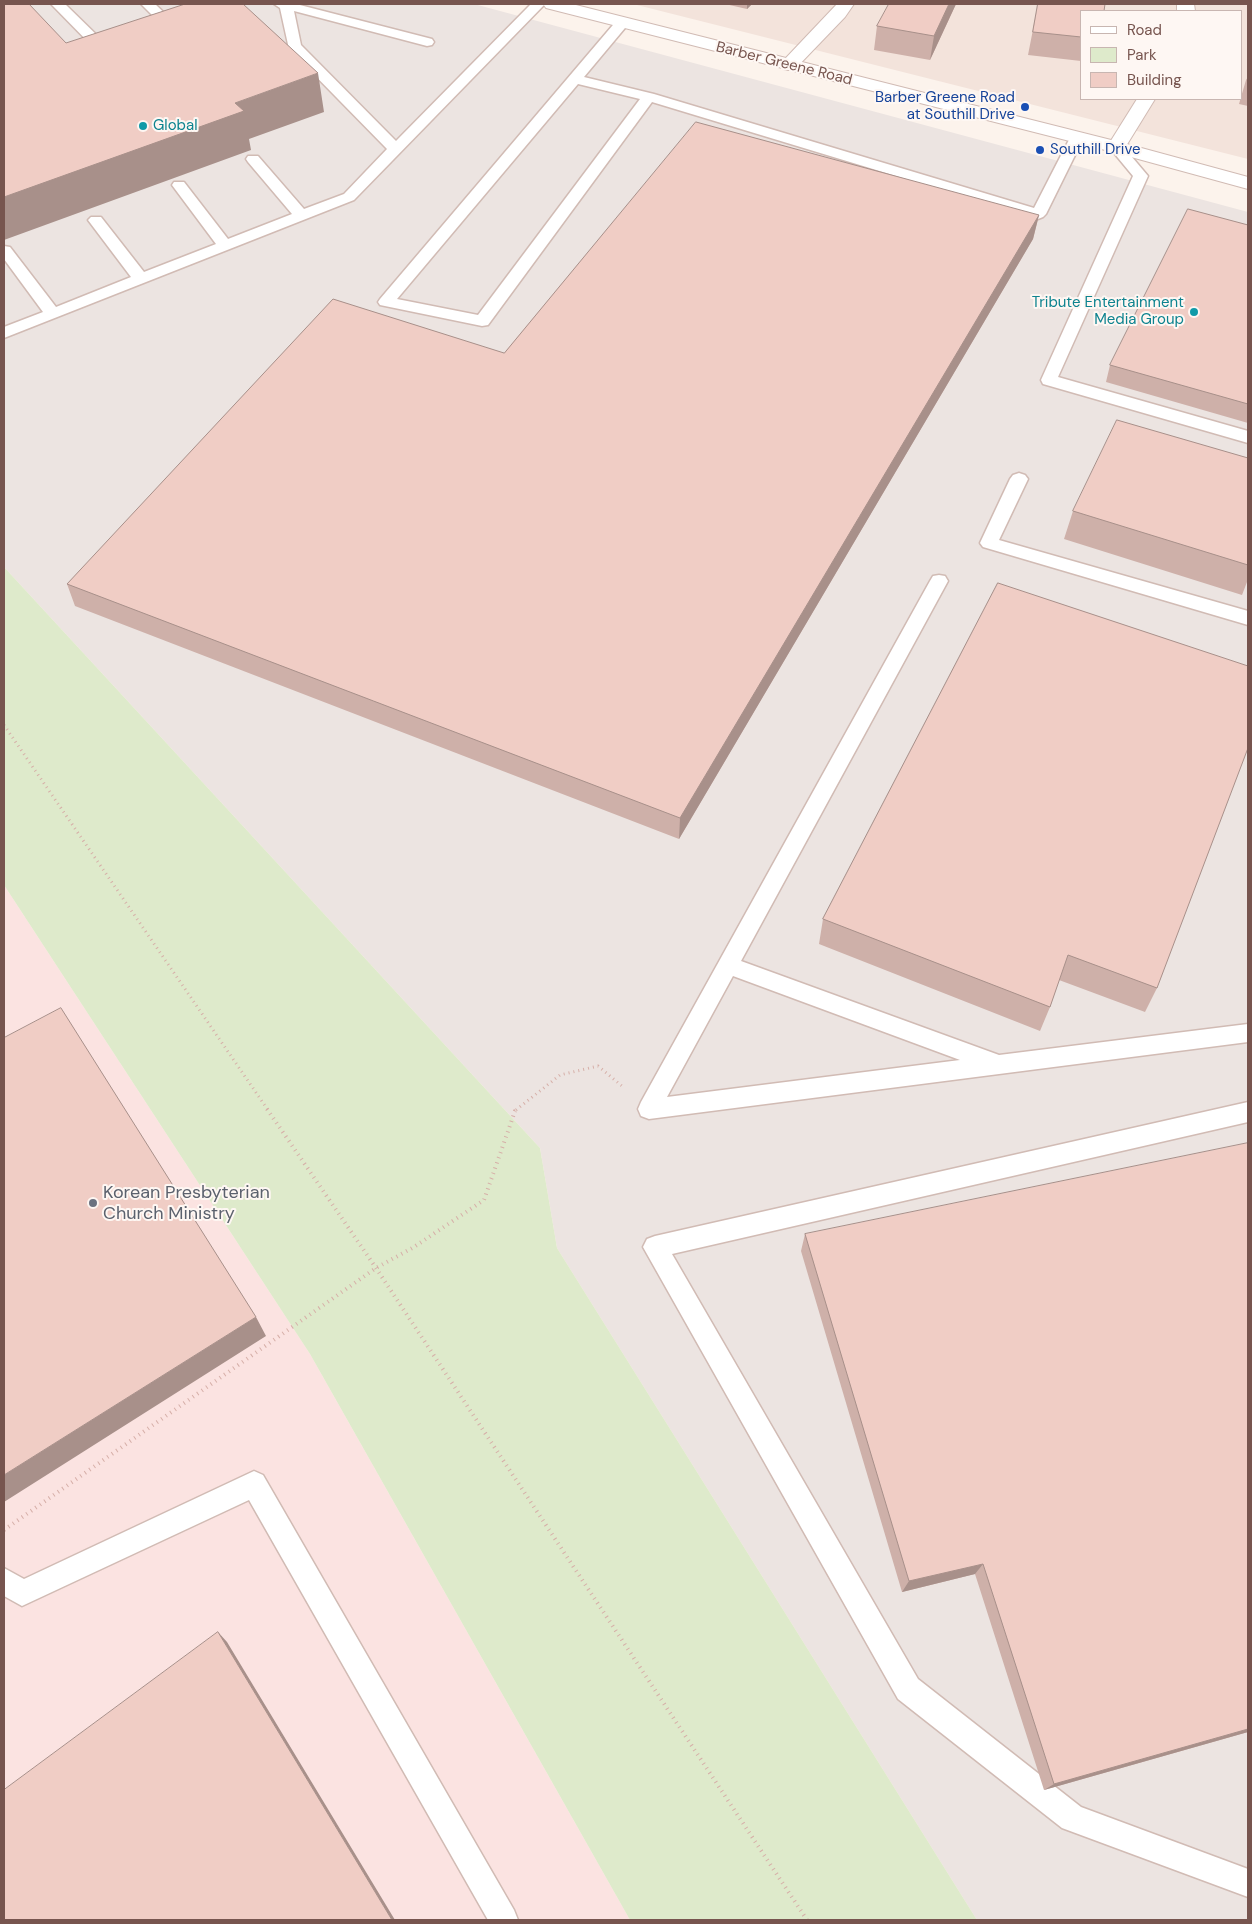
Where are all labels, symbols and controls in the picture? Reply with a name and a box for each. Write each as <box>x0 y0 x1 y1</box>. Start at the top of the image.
legend <box>1080 10 1242 100</box>
text: Road <box>1127 20 1162 40</box>
street label: Barber Greene Road <box>714 38 854 90</box>
text: Park <box>1127 45 1157 65</box>
text: Building <box>1127 70 1182 90</box>
place label: Barber Greene Road at Southill Drive <box>875 89 1015 124</box>
marker: Barber Greene Road at Southill Drive <box>1019 101 1031 113</box>
place label: Global <box>153 117 198 135</box>
marker: Global <box>137 120 149 132</box>
place label: Southill Drive <box>1050 141 1140 159</box>
marker: Southill Drive <box>1034 144 1046 156</box>
place label: Tribute Entertainment Media Group <box>1032 294 1184 329</box>
marker: Tribute Entertainment Media Group <box>1188 306 1200 318</box>
place label: Korean Presbyterian Church Ministry <box>103 1182 270 1224</box>
marker: Korean Presbyterian Church Ministry <box>87 1197 99 1209</box>

